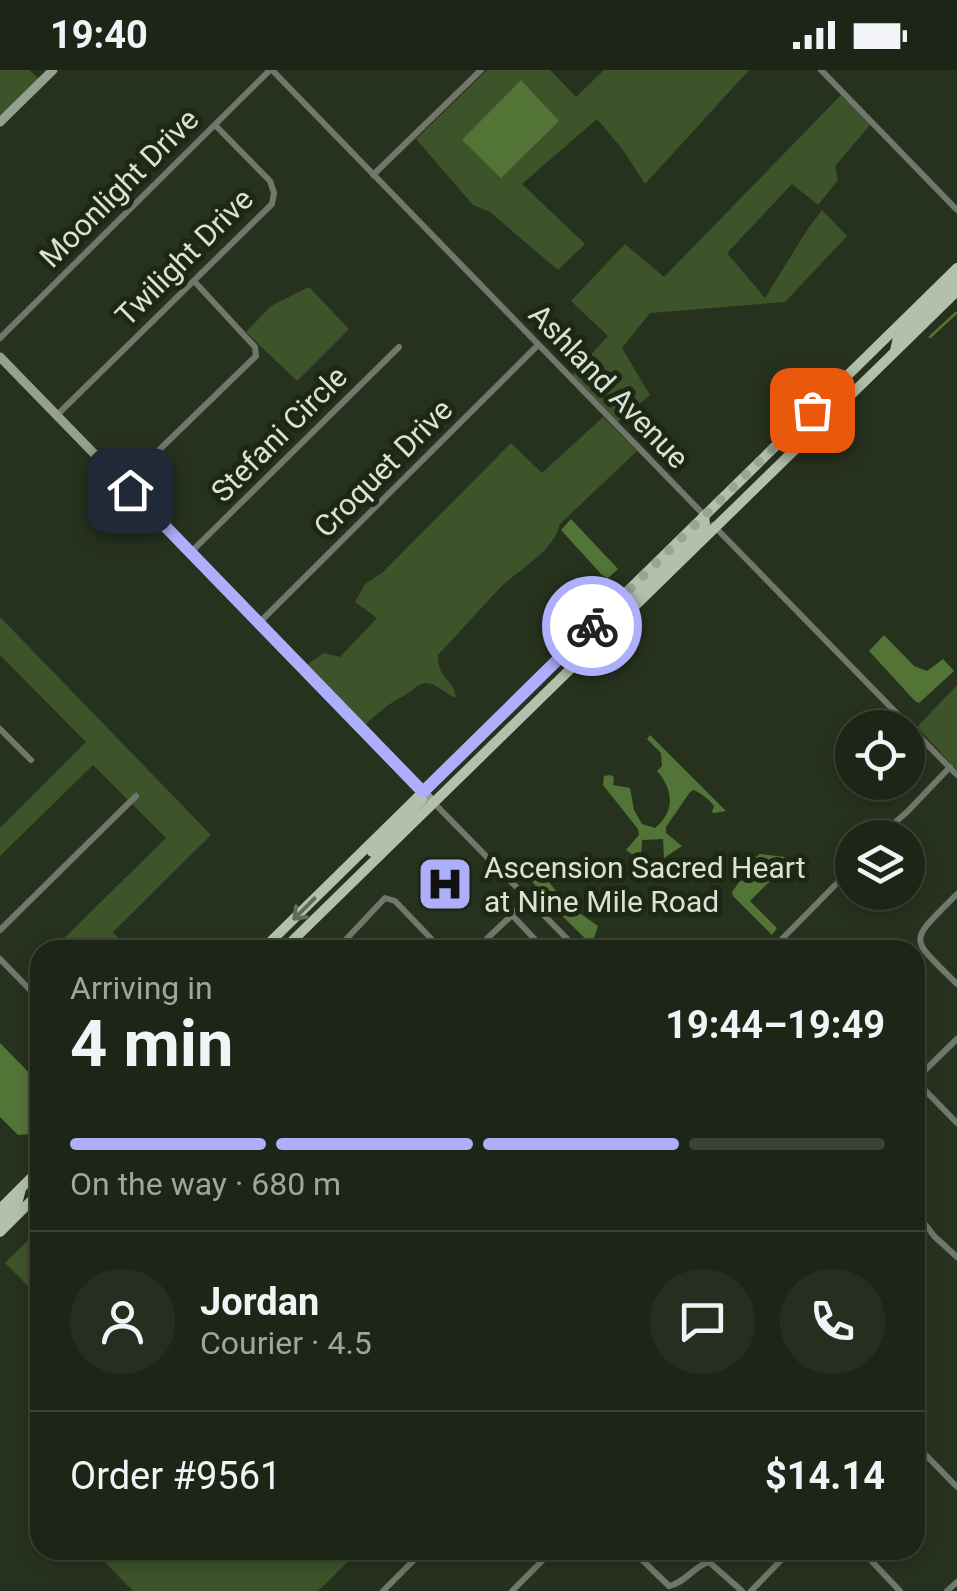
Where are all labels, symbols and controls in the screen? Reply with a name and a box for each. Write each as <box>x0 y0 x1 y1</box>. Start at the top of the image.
text: 19:40 <box>50 13 148 57</box>
street label: Moonlight Drive <box>33 102 205 274</box>
street label: Twilight Drive <box>108 181 260 333</box>
street label: Ashland Avenue <box>522 297 696 475</box>
street label: Stefani Circle <box>204 359 354 509</box>
pin <box>770 368 855 453</box>
icon: bag <box>785 383 840 438</box>
street label: Croquet Drive <box>307 392 459 544</box>
pin <box>88 448 173 533</box>
icon: home <box>103 463 158 518</box>
courier <box>542 576 642 676</box>
icon: bike <box>565 599 620 654</box>
map controls <box>835 710 925 910</box>
button: locate <box>835 710 925 800</box>
button: layers <box>835 820 925 910</box>
place label: Ascension Sacred Heart at Nine Mile Road <box>484 850 805 919</box>
hospital icon: Ascension Sacred Heart at Nine Mile Road <box>415 854 475 914</box>
one-way arrow <box>292 897 316 921</box>
text: Arriving in <box>70 969 213 1007</box>
text: 19:44–19:49 <box>665 1003 885 1047</box>
text: 4 min <box>70 1006 233 1082</box>
text: On the way · 680 m <box>70 1165 341 1203</box>
button: person <box>70 1269 175 1374</box>
button: chat <box>650 1269 755 1374</box>
button: phone <box>780 1269 885 1374</box>
text: Jordan <box>200 1280 319 1324</box>
text: Courier · 4.5 <box>200 1324 372 1362</box>
text: Order #9561 <box>70 1454 281 1498</box>
text: $14.14 <box>765 1454 885 1498</box>

